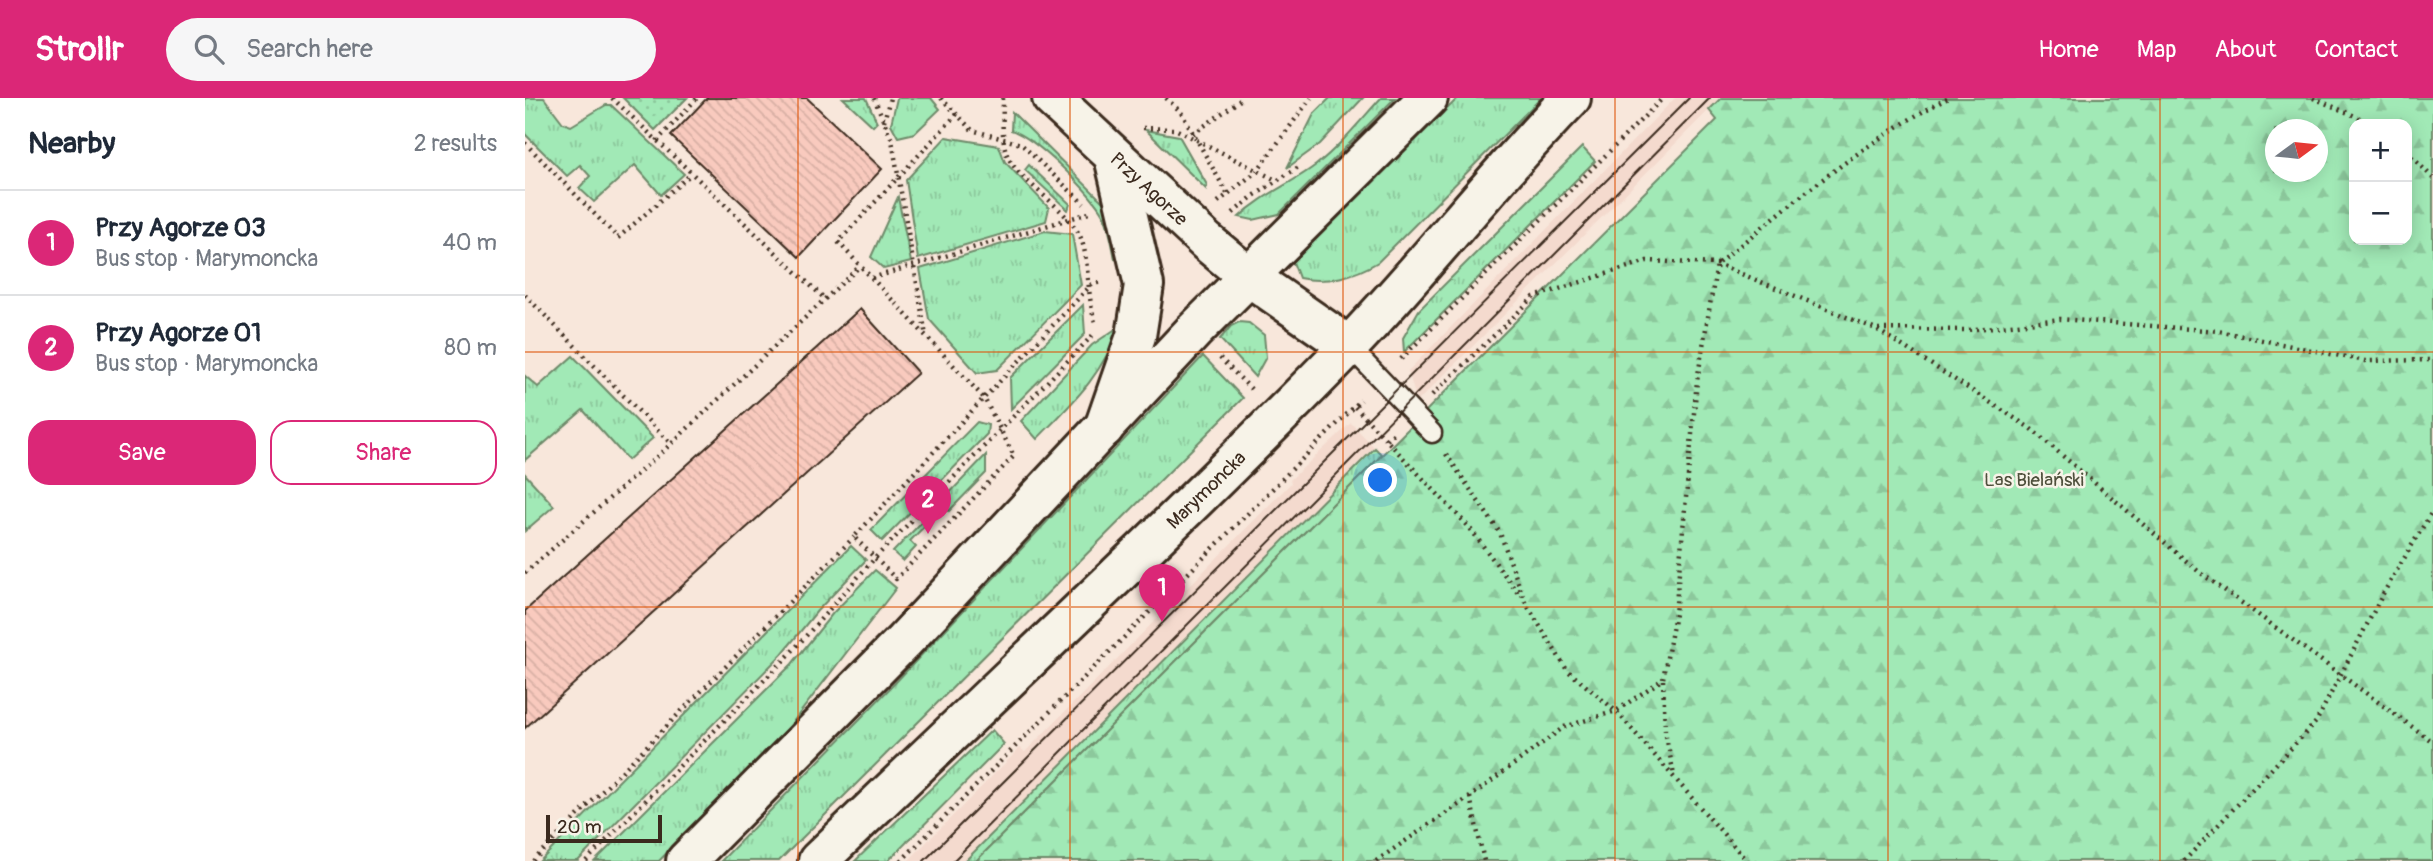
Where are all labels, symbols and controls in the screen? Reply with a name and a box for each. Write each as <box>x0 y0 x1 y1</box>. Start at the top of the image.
search box <box>166 18 656 81</box>
text: Strollr <box>35 29 124 70</box>
icon: search <box>190 30 228 68</box>
text: Search here <box>246 33 373 65</box>
text: Home <box>2038 35 2099 64</box>
text: Map <box>2137 35 2177 64</box>
text: About <box>2215 35 2277 64</box>
text: Contact <box>2315 35 2398 64</box>
north arrow <box>2265 119 2328 182</box>
map controls <box>2349 119 2412 245</box>
button: + <box>2349 119 2412 182</box>
text: Nearby <box>28 125 115 162</box>
text: 2 results <box>414 129 497 158</box>
street label: Przy Agorze <box>1105 147 1193 232</box>
button: − <box>2349 182 2412 245</box>
text: Przy Agorze 03 <box>95 212 266 244</box>
text: 1 <box>47 228 56 257</box>
text: 40 m <box>443 228 497 257</box>
text: Bus stop · Marymoncka <box>95 244 318 273</box>
text: Przy Agorze 01 <box>95 317 262 349</box>
text: 2 <box>45 333 57 362</box>
text: 80 m <box>444 333 497 362</box>
text: Bus stop · Marymoncka <box>95 349 318 378</box>
button: Save <box>28 420 256 485</box>
button: Share <box>270 420 497 485</box>
street label: Marymoncka <box>1162 446 1251 534</box>
your location <box>1363 463 1397 497</box>
park label: Las Bielański <box>1984 468 2084 492</box>
pin: 2 <box>905 476 951 534</box>
pin: 1 <box>1139 564 1185 622</box>
scale bar <box>546 812 661 844</box>
text: 20 m <box>557 815 602 839</box>

